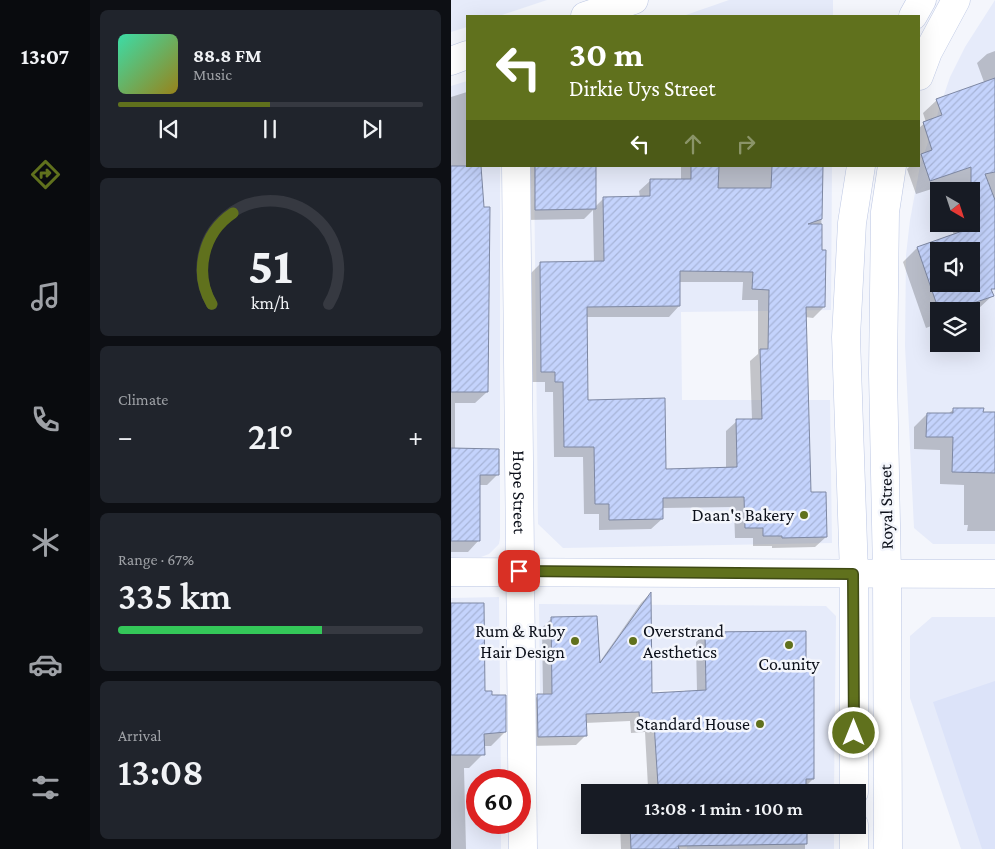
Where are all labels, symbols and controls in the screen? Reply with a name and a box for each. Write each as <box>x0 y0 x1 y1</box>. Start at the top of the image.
icon: left <box>486 35 551 100</box>
text: 30 m <box>569 35 644 74</box>
text: 13:07 <box>21 44 69 69</box>
text: 88.8 FM <box>193 45 262 66</box>
text: Music <box>193 66 232 83</box>
text: Dirkie Uys Street <box>569 76 715 101</box>
icon: previous <box>155 115 183 143</box>
icon: pause <box>256 115 284 143</box>
icon: next <box>358 115 386 143</box>
icon: left <box>626 130 654 158</box>
icon: ahead <box>679 130 707 158</box>
icon: right <box>732 130 760 158</box>
icon: directions <box>28 157 63 192</box>
north arrow <box>930 182 980 232</box>
map controls <box>930 182 980 352</box>
text: 51 <box>248 236 293 294</box>
button: sound <box>930 242 980 292</box>
icon: music <box>28 279 63 314</box>
text: km/h <box>251 293 290 313</box>
button: layers <box>930 302 980 352</box>
text: Climate <box>118 391 168 408</box>
icon: phone <box>28 402 63 437</box>
text: 21° <box>248 415 293 457</box>
text: − <box>118 421 133 452</box>
text: + <box>408 421 423 452</box>
street label: Hope Street <box>509 450 530 535</box>
street label: Royal Street <box>875 463 897 550</box>
place label: Daan's Bakery <box>692 505 795 525</box>
marker: Daan's Bakery <box>798 509 810 521</box>
icon: climate <box>28 525 63 560</box>
pin <box>498 550 540 592</box>
text: Range · 67% <box>118 551 194 568</box>
icon: arrive <box>505 557 533 585</box>
text: 335 km <box>118 575 231 617</box>
place label: Rum & Ruby Hair Design <box>475 621 566 662</box>
place label: Overstrand Aesthetics <box>643 621 724 662</box>
marker: Rum & Ruby Hair Design <box>569 635 581 647</box>
marker: Overstrand Aesthetics <box>627 635 639 647</box>
marker: Co.unity <box>783 639 795 651</box>
icon: car <box>28 647 63 682</box>
place label: Co.unity <box>758 654 820 674</box>
position arrow <box>827 706 879 758</box>
place label: Standard House <box>636 714 750 734</box>
marker: Standard House <box>754 718 766 730</box>
text: Arrival <box>118 727 162 744</box>
text: 13:08 <box>118 751 204 793</box>
speed limit sign: 60 <box>466 769 531 834</box>
icon: filters <box>28 770 63 805</box>
text: 13:08 · 1 min · 100 m <box>644 798 803 819</box>

